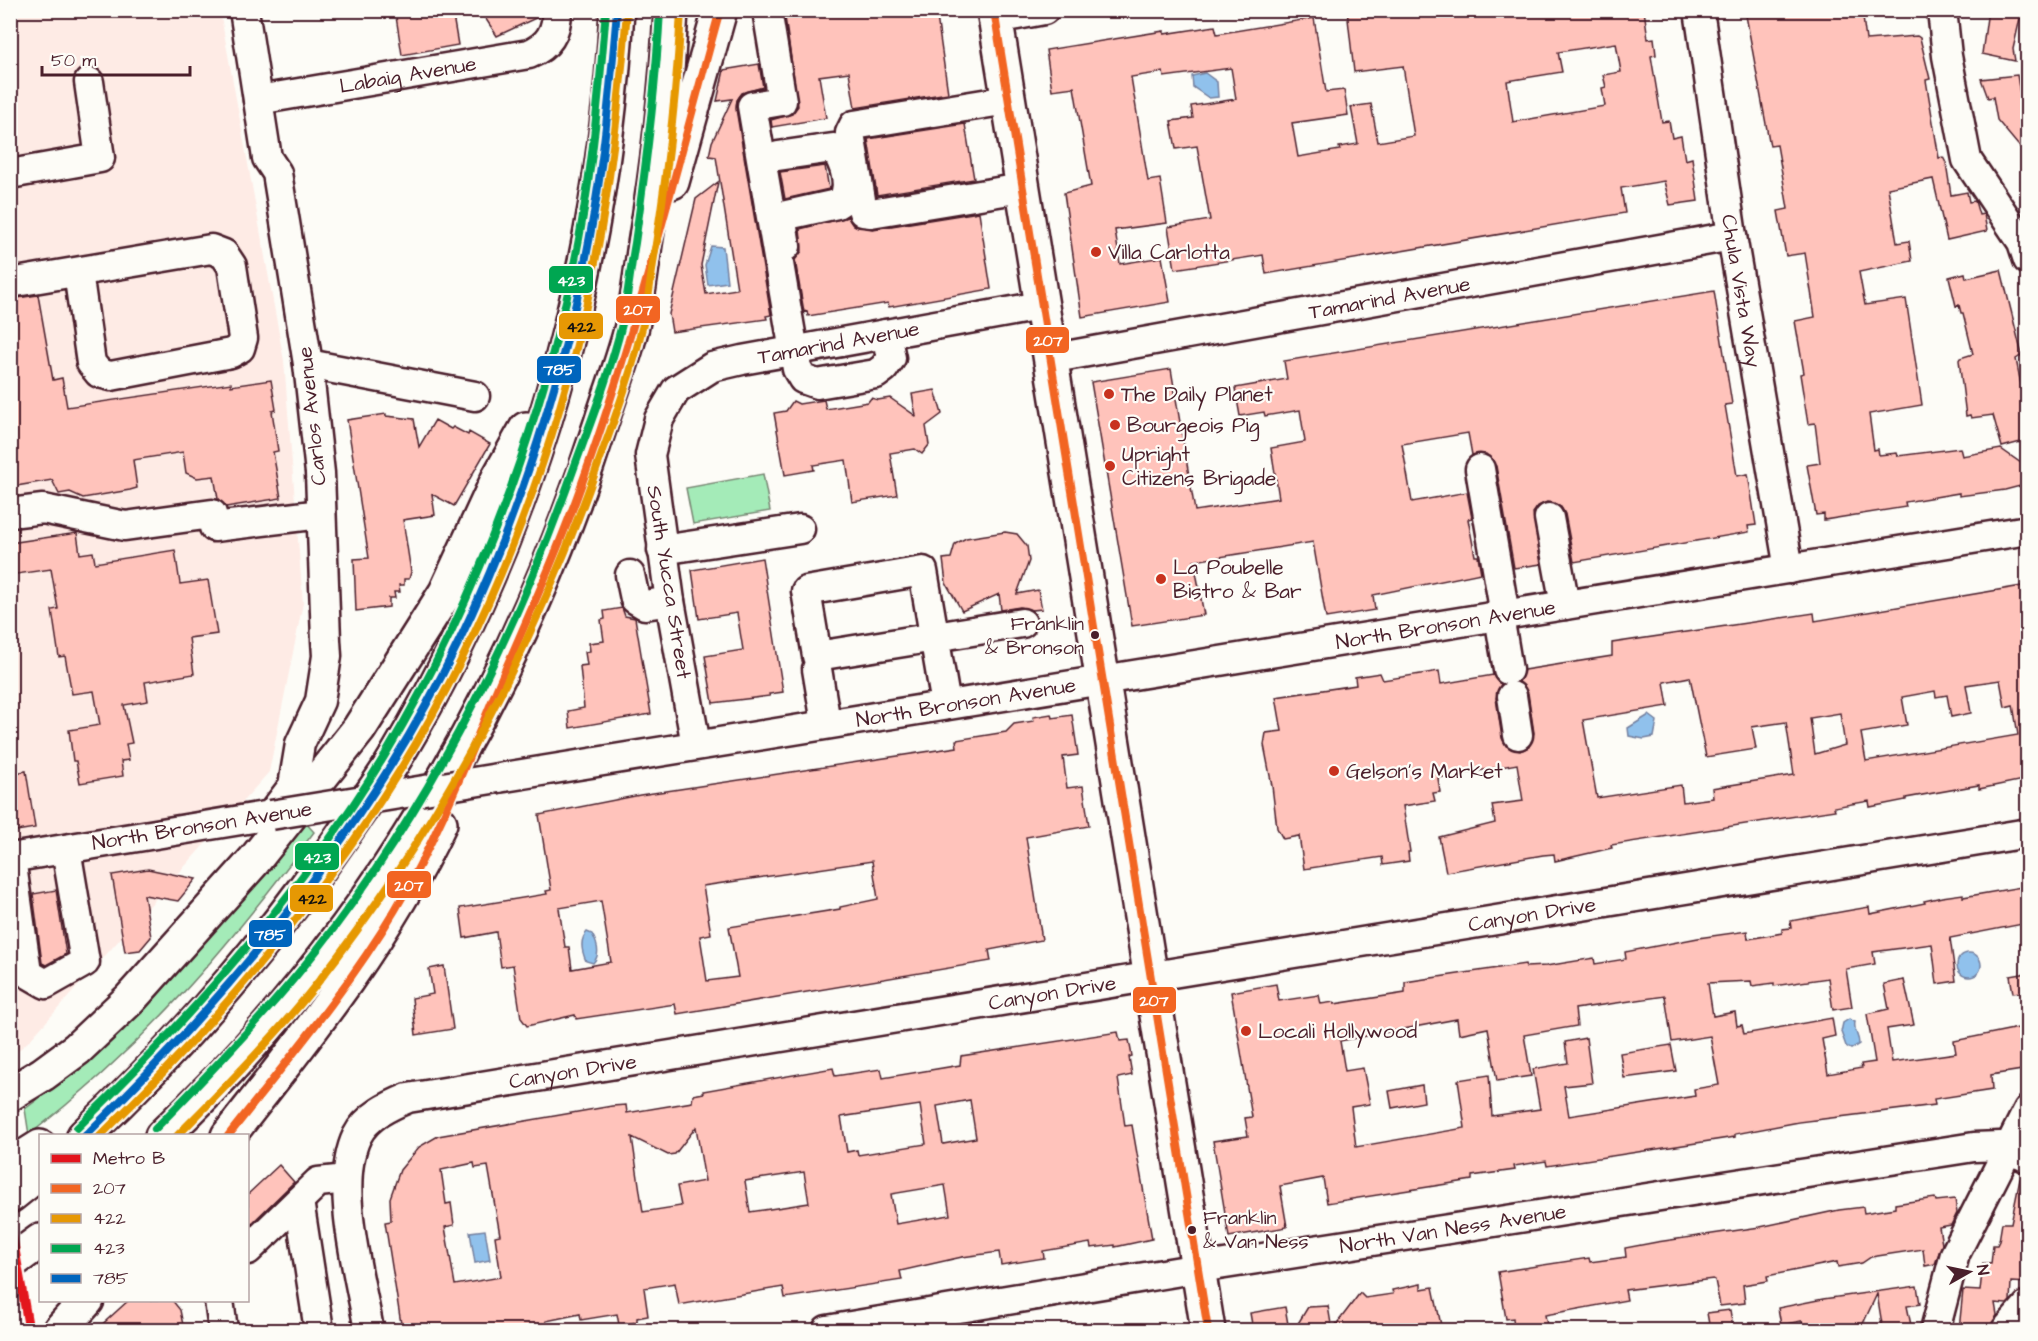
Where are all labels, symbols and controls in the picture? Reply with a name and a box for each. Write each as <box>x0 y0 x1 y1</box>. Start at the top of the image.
scale bar <box>42 39 190 77</box>
text: 50 m <box>51 48 96 73</box>
street label: Labaig Avenue <box>337 49 479 100</box>
street label: Chula Vista Way <box>1714 212 1769 370</box>
place label: Villa Carlotta <box>1108 238 1230 267</box>
marker: Villa Carlotta <box>1089 245 1103 259</box>
line badge: 423 <box>548 265 594 294</box>
street label: Tamarind Avenue <box>1306 269 1473 326</box>
text: 423 <box>557 270 586 292</box>
line badge: 207 <box>615 295 661 324</box>
text: 207 <box>622 299 653 321</box>
line badge: 422 <box>558 312 604 340</box>
street label: Tamarind Avenue <box>755 314 922 371</box>
text: 422 <box>566 316 596 338</box>
line badge: 207 <box>1025 326 1070 354</box>
text: 207 <box>1032 330 1063 352</box>
street label: Carlos Avenue <box>290 345 334 487</box>
line badge: 785 <box>536 355 582 384</box>
text: 785 <box>542 359 575 381</box>
place label: The Daily Planet <box>1121 380 1273 411</box>
marker: The Daily Planet <box>1102 387 1116 401</box>
place label: Bourgeois Pig <box>1127 411 1260 442</box>
marker: Bourgeois Pig <box>1108 418 1122 432</box>
place label: Upright Citizens Brigade <box>1122 440 1276 495</box>
marker: Upright Citizens Brigade <box>1103 459 1117 473</box>
street label: South Yucca Street <box>639 483 699 681</box>
place label: La Poubelle Bistro & Bar <box>1173 553 1302 606</box>
marker: La Poubelle Bistro & Bar <box>1154 572 1168 586</box>
street label: North Bronson Avenue <box>1334 592 1558 656</box>
place label: Franklin & Bronson <box>985 610 1084 662</box>
marker: Franklin & Bronson <box>1089 629 1101 641</box>
street label: North Bronson Avenue <box>854 670 1078 734</box>
place label: Gelson's Market <box>1346 757 1503 786</box>
marker: Gelson's Market <box>1327 764 1341 778</box>
street label: North Bronson Avenue <box>90 794 314 858</box>
line badge: 423 <box>294 842 340 871</box>
text: 423 <box>303 847 332 869</box>
line badge: 207 <box>386 870 432 899</box>
text: 207 <box>393 875 424 897</box>
line badge: 422 <box>289 884 334 913</box>
text: 422 <box>297 888 327 910</box>
street label: Canyon Drive <box>1466 889 1598 939</box>
line badge: 785 <box>248 919 293 948</box>
text: 785 <box>253 924 286 946</box>
street label: Canyon Drive <box>986 968 1118 1017</box>
line badge: 207 <box>1132 986 1177 1014</box>
text: 207 <box>1138 990 1169 1012</box>
place label: Locali Hollywood <box>1258 1017 1417 1048</box>
marker: Locali Hollywood <box>1239 1024 1253 1038</box>
street label: Canyon Drive <box>507 1046 639 1096</box>
legend <box>39 1134 249 1302</box>
text: Metro B <box>93 1146 165 1171</box>
text: 207 <box>93 1176 126 1201</box>
street label: North Van Ness Avenue <box>1337 1196 1568 1260</box>
place label: Franklin & Van Ness <box>1203 1204 1309 1256</box>
text: 422 <box>93 1206 127 1231</box>
marker: Franklin & Van Ness <box>1186 1224 1198 1236</box>
text: 423 <box>93 1236 125 1261</box>
north arrow <box>1939 1242 1999 1302</box>
text: N <box>1971 1263 1994 1276</box>
text: 785 <box>93 1266 129 1291</box>

